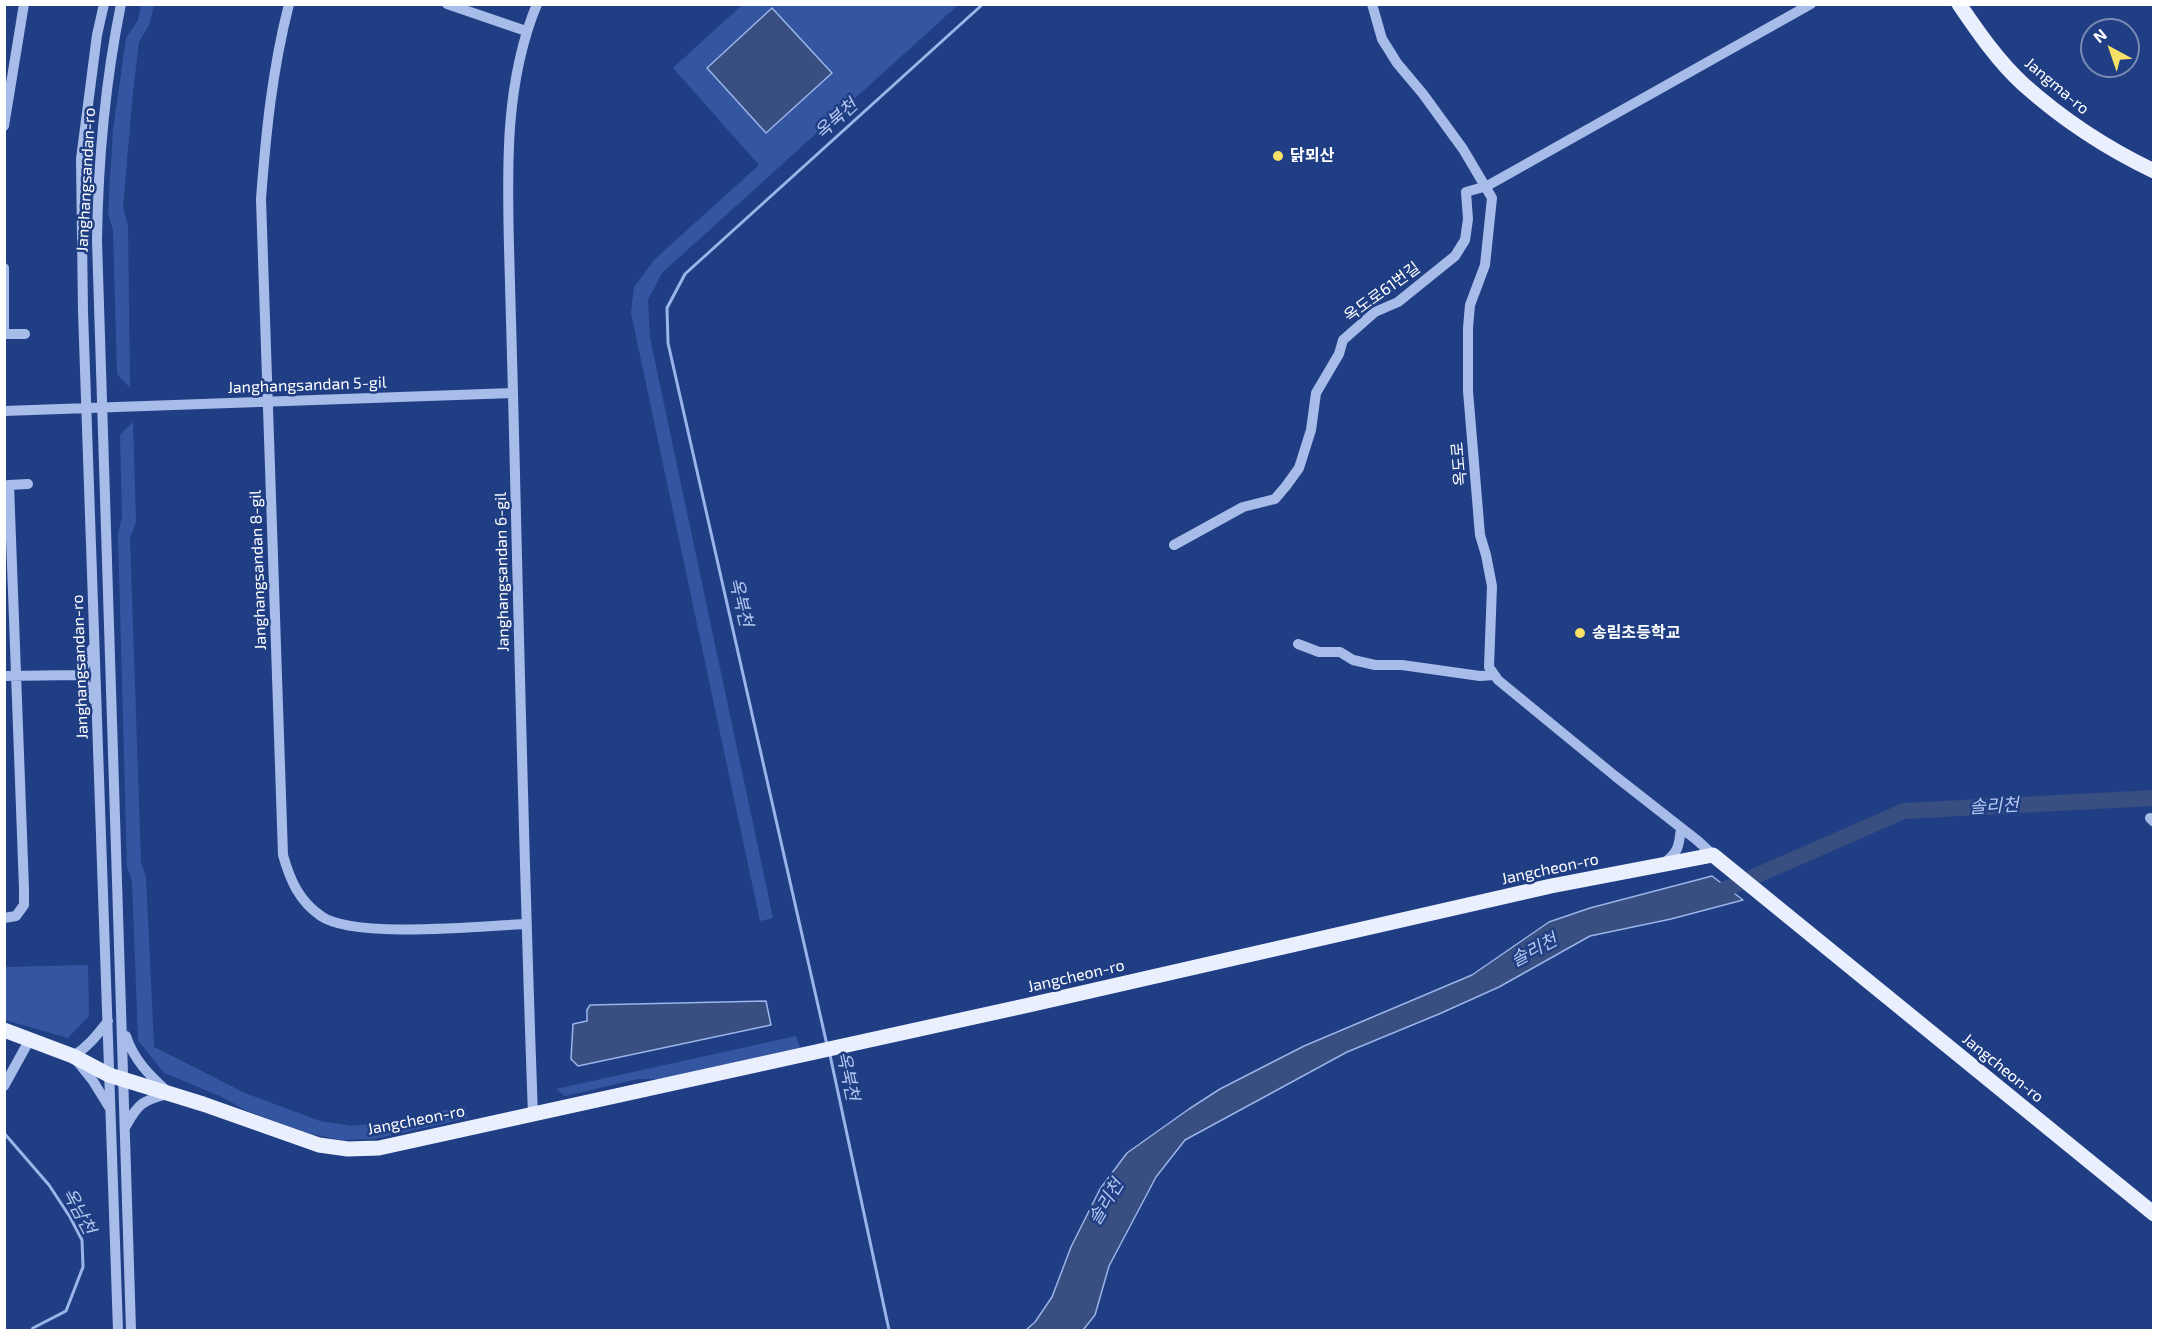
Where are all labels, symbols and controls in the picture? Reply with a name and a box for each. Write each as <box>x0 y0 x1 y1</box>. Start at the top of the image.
north arrow <box>2080 18 2140 78</box>
text: N <box>2089 24 2110 46</box>
street label: Jangma-ro <box>2021 54 2093 118</box>
water label: 옥북천 <box>810 94 862 144</box>
street label: Janghangsandan-ro <box>73 107 99 253</box>
place label: 닭뫼산 <box>1290 146 1334 166</box>
marker: 닭뫼산 <box>1271 149 1285 163</box>
street label: 옥도로61번길 <box>1340 258 1424 326</box>
street label: Janghangsandan 5-gil <box>227 373 387 397</box>
street label: 옥도로 <box>1448 441 1470 487</box>
street label: Janghangsandan 8-gil <box>246 490 270 650</box>
street label: Janghangsandan 6-gil <box>491 492 513 652</box>
water label: 옥북천 <box>725 575 757 629</box>
street label: Janghangsandan-ro <box>68 594 92 740</box>
place label: 송림초등학교 <box>1592 623 1680 643</box>
marker: 송림초등학교 <box>1573 626 1587 640</box>
water label: 솔리천 <box>1969 794 2019 818</box>
street label: Jangcheon-ro <box>1500 849 1600 889</box>
water label: 솔리천 <box>1507 929 1561 971</box>
street label: Jangcheon-ro <box>1026 956 1126 996</box>
street label: Jangcheon-ro <box>1959 1029 2047 1107</box>
water label: 옥북천 <box>832 1049 864 1103</box>
street label: Jangcheon-ro <box>366 1101 466 1139</box>
water label: 솔리천 <box>1084 1175 1128 1229</box>
water label: 옥남천 <box>58 1184 100 1238</box>

